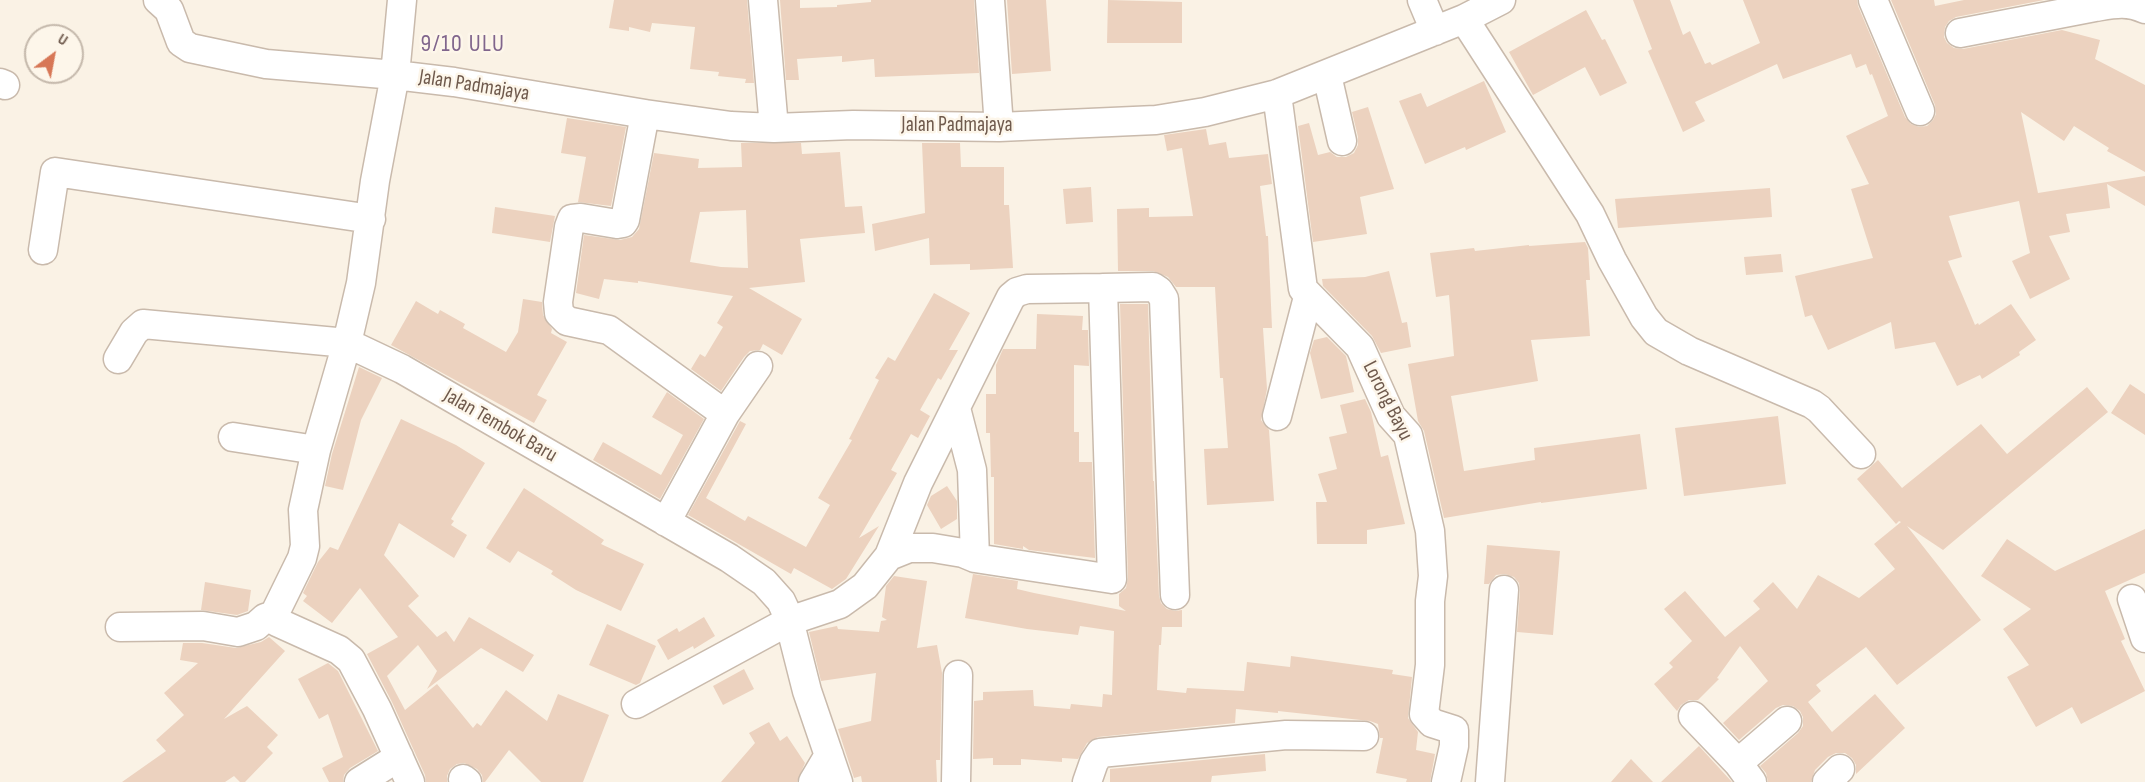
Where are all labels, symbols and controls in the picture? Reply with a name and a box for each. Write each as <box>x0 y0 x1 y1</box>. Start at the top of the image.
north arrow <box>24 24 84 84</box>
text: U <box>54 30 71 50</box>
district label: 9/10 ULU <box>421 31 505 59</box>
street label: Jalan Padmajaya <box>417 65 531 107</box>
street label: Jalan Padmajaya <box>901 113 1013 139</box>
street label: Lorong Bayu <box>1356 357 1418 445</box>
street label: Jalan Tembok Baru <box>439 383 561 469</box>

